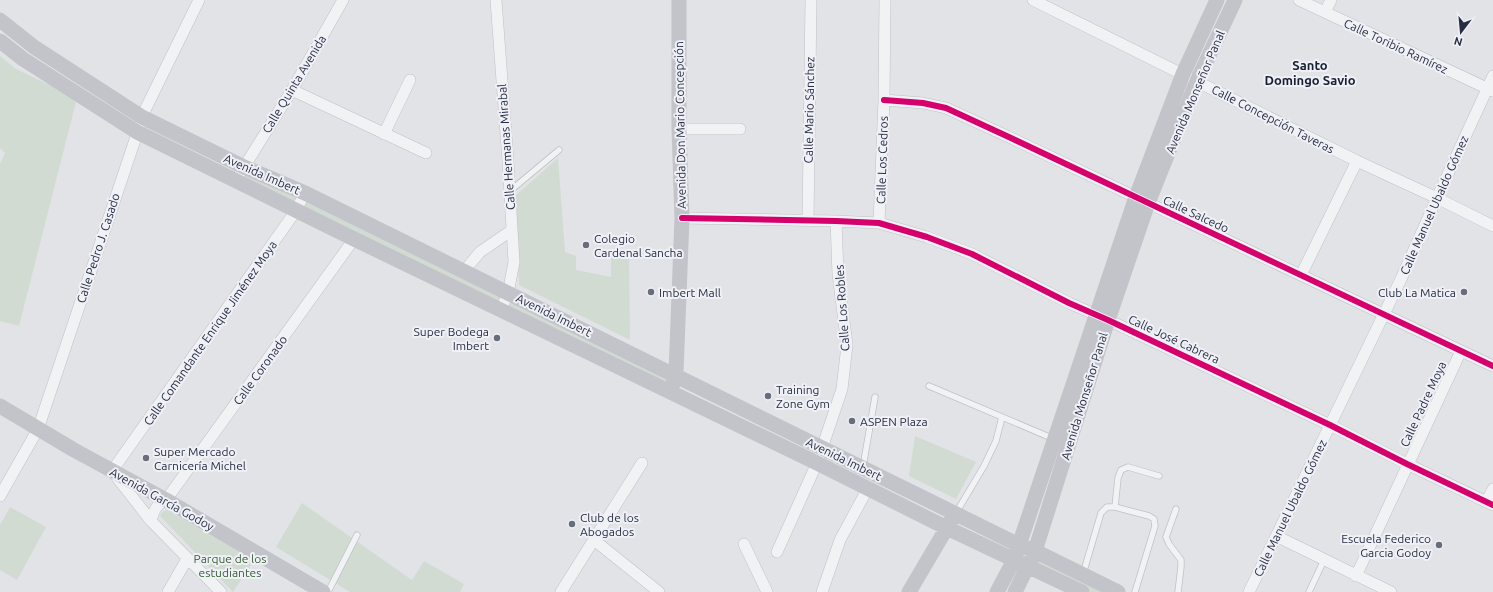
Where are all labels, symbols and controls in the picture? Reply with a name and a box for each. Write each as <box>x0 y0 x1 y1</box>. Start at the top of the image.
north arrow <box>1441 12 1481 52</box>
street label: Calle Toribio Ramírez <box>1342 16 1450 76</box>
street label: Avenida Monseñor Panal <box>1163 28 1227 156</box>
street label: Calle Quinta Avenida <box>260 33 328 135</box>
text: N <box>1453 35 1464 49</box>
street label: Avenida Don Mario Concepción <box>672 41 688 209</box>
street label: Calle Mario Sánchez <box>802 56 816 164</box>
district label: Santo Domingo Savio <box>1264 58 1356 87</box>
street label: Calle Concepción Taveras <box>1210 82 1336 156</box>
street label: Calle Hermanas Mirabal <box>495 83 517 211</box>
street label: Calle Los Cedros <box>874 116 890 204</box>
street label: Calle Manuel Ubaldo Gómez <box>1397 133 1471 277</box>
street label: Avenida Imbert <box>222 151 302 197</box>
street label: Calle Pedro J. Casado <box>74 191 122 305</box>
street label: Calle Salcedo <box>1161 193 1231 235</box>
place label: Colegio Cardenal Sancha <box>594 232 683 259</box>
street label: Calle Comandante Enrique Jiménez Moya <box>141 238 279 428</box>
marker: Colegio Cardenal Sancha <box>581 240 591 250</box>
street label: Calle Los Robles <box>832 264 852 352</box>
place label: Imbert Mall <box>659 286 721 299</box>
place label: Club La Matica <box>1378 286 1456 299</box>
marker: Imbert Mall <box>646 287 656 297</box>
marker: Club La Matica <box>1459 287 1469 297</box>
street label: Avenida Imbert <box>514 291 594 339</box>
street label: Calle José Cabrera <box>1126 312 1222 366</box>
place label: Super Bodega Imbert <box>414 325 489 352</box>
street label: Avenida Monseñor Panal <box>1058 331 1110 461</box>
street label: Calle Coronado <box>231 333 289 407</box>
marker: Super Bodega Imbert <box>492 333 502 343</box>
street label: Calle Padre Moya <box>1398 359 1448 449</box>
place label: Training Zone Gym <box>776 383 830 410</box>
marker: Training Zone Gym <box>763 391 773 401</box>
place label: ASPEN Plaza <box>860 415 928 428</box>
marker: ASPEN Plaza <box>847 416 857 426</box>
street label: Avenida Imbert <box>804 435 884 483</box>
street label: Calle Manuel Ubaldo Gómez <box>1251 437 1329 579</box>
place label: Super Mercado Carnicería Michel <box>154 445 246 472</box>
marker: Super Mercado Carnicería Michel <box>141 453 151 463</box>
street label: Avenida García Godoy <box>108 465 216 533</box>
place label: Club de los Abogados <box>580 511 639 538</box>
marker: Club de los Abogados <box>567 519 577 529</box>
place label: Escuela Federico Garcia Godoy <box>1341 532 1431 559</box>
marker: Escuela Federico Garcia Godoy <box>1434 540 1444 550</box>
park label: Parque de los estudiantes <box>194 552 266 579</box>

